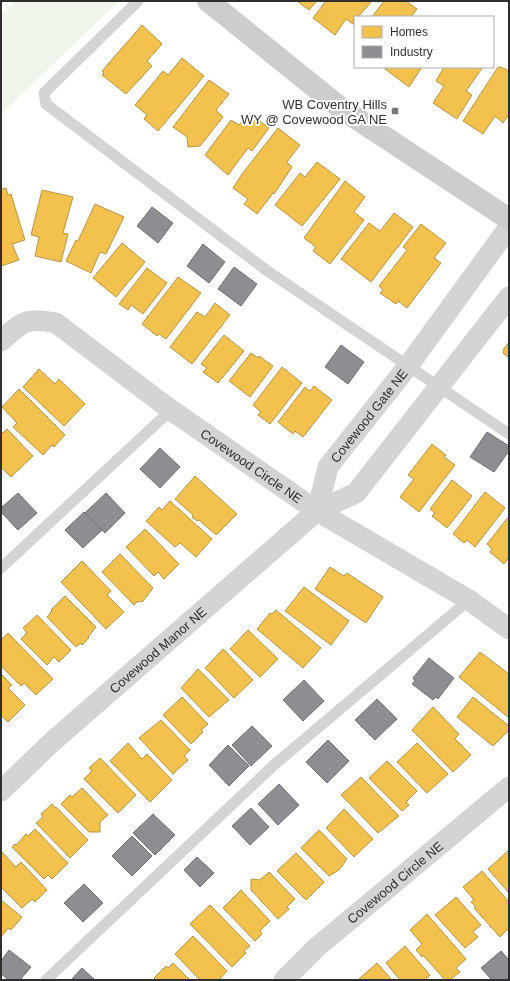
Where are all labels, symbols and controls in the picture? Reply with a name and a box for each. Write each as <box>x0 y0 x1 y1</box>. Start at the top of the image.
legend <box>354 16 494 68</box>
text: Homes <box>390 25 428 39</box>
text: Industry <box>390 45 433 59</box>
place label: WB Coventry Hills WY @ Covewood GA NE <box>241 97 387 127</box>
marker: WB Coventry Hills WY @ Covewood GA NE <box>390 106 400 116</box>
street label: Covewood Gate NE <box>328 366 411 466</box>
street label: Covewood Circle NE <box>198 426 305 507</box>
street label: Covewood Manor NE <box>107 604 210 696</box>
street label: Covewood Circle NE <box>344 838 446 927</box>

